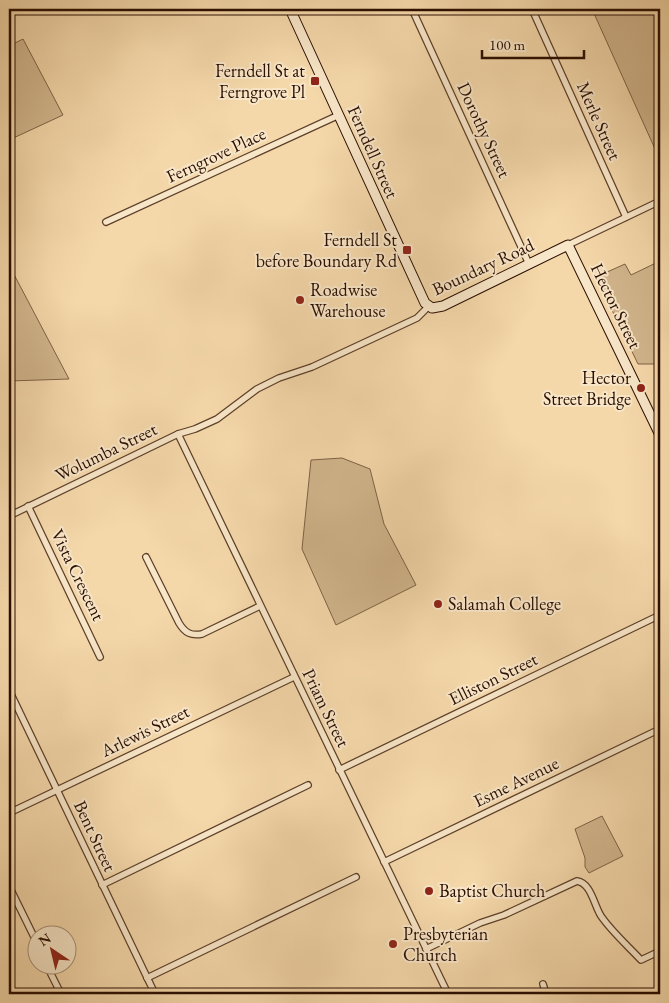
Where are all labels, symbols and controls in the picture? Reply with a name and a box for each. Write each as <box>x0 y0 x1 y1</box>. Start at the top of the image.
scale bar <box>482 28 584 60</box>
text: 100 m <box>489 35 526 54</box>
place label: Ferndell St at Ferngrove Pl <box>215 59 305 103</box>
marker: Ferndell St at Ferngrove Pl <box>309 75 321 87</box>
street label: Dorothy Street <box>452 78 517 181</box>
street label: Merle Street <box>572 78 627 164</box>
street label: Ferndell Street <box>343 102 404 202</box>
street label: Ferngrove Place <box>162 121 269 188</box>
place label: Ferndell St before Boundary Rd <box>256 228 398 272</box>
street label: Boundary Road <box>428 233 538 300</box>
marker: Ferndell St before Boundary Rd <box>401 244 413 256</box>
street label: Hector Street <box>586 259 647 353</box>
place label: Roadwise Warehouse <box>310 278 385 322</box>
marker: Roadwise Warehouse <box>294 294 306 306</box>
place label: Hector Street Bridge <box>543 366 631 410</box>
marker: Hector Street Bridge <box>635 382 647 394</box>
street label: Wolumba Street <box>51 417 161 486</box>
street label: Vista Crescent <box>46 525 111 625</box>
place label: Salamah College <box>448 592 561 615</box>
marker: Salamah College <box>432 598 444 610</box>
street label: Elliston Street <box>444 647 541 710</box>
street label: Priam Street <box>298 665 355 751</box>
street label: Arlewis Street <box>96 699 193 762</box>
street label: Esme Avenue <box>469 751 562 812</box>
street label: Bent Street <box>69 797 122 875</box>
place label: Baptist Church <box>439 879 545 902</box>
marker: Baptist Church <box>423 885 435 897</box>
place label: Presbyterian Church <box>403 922 489 966</box>
north arrow <box>28 926 78 976</box>
text: N <box>35 928 55 950</box>
marker: Presbyterian Church <box>387 938 399 950</box>

